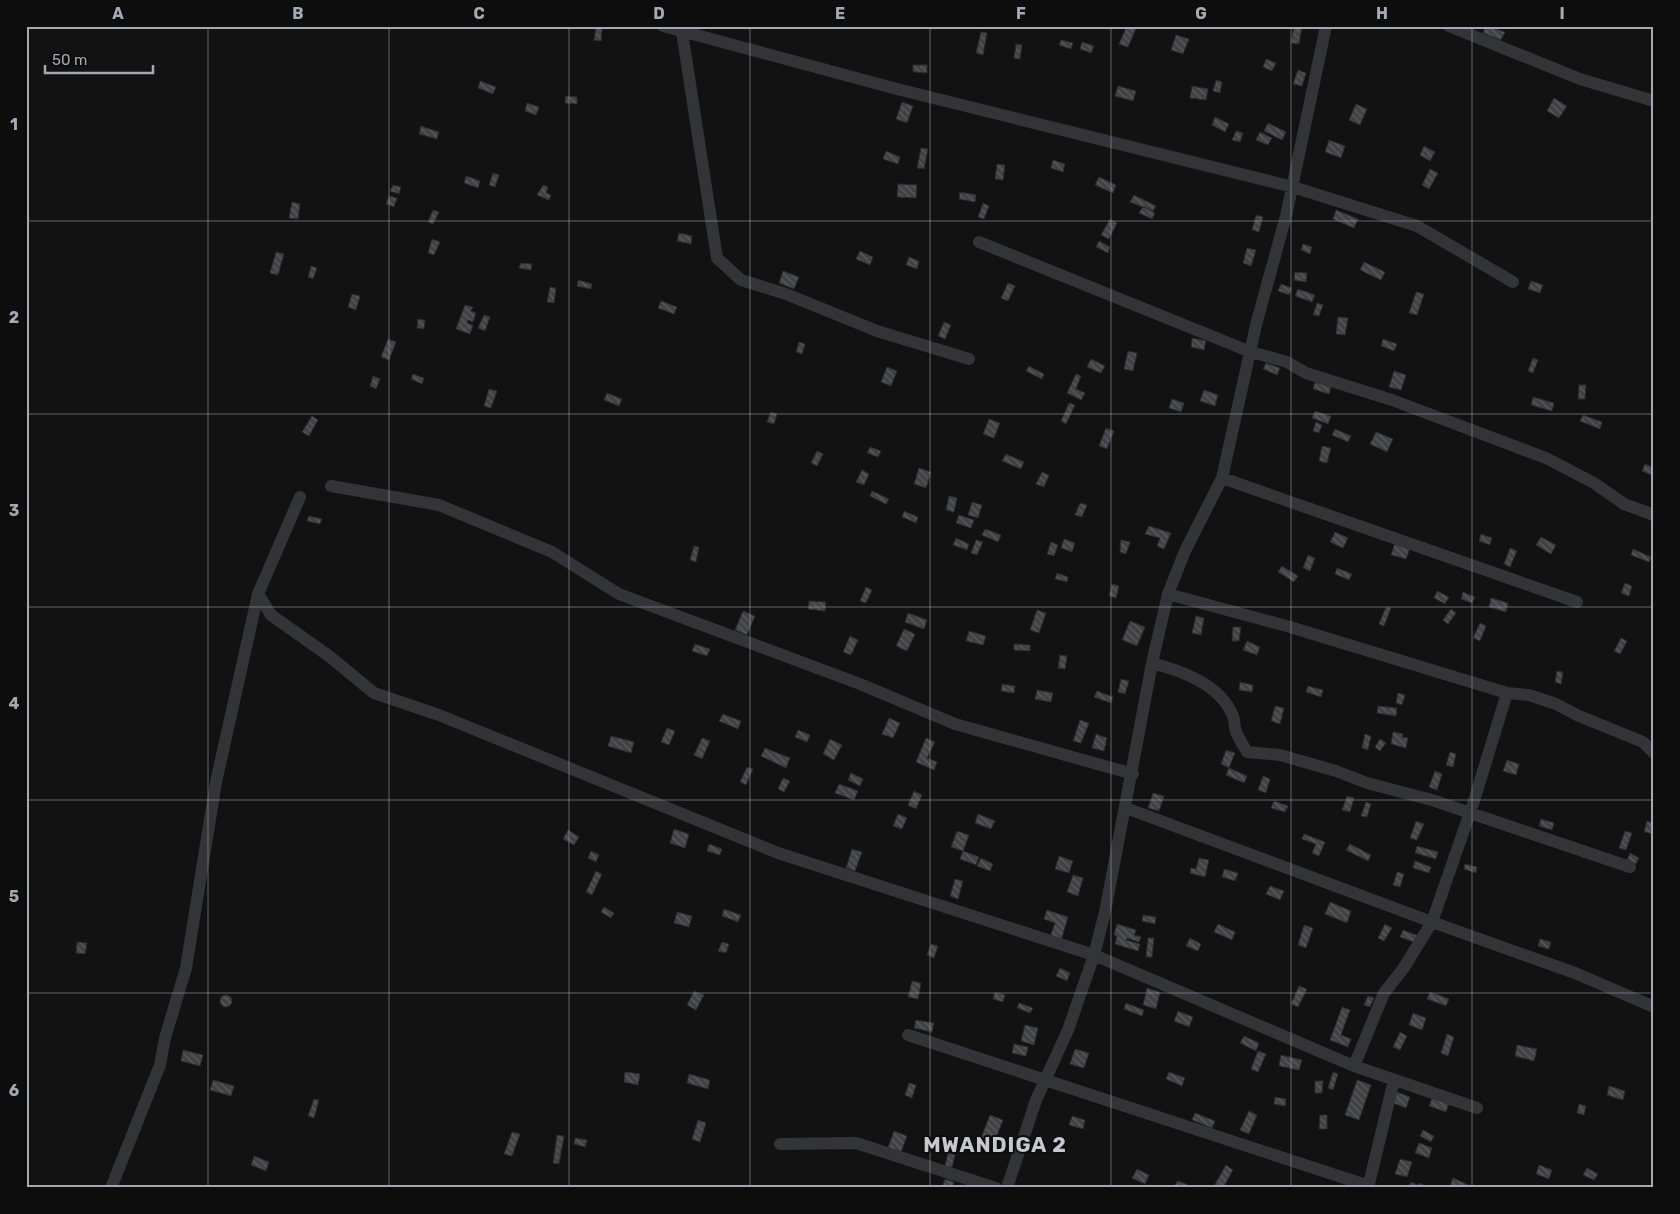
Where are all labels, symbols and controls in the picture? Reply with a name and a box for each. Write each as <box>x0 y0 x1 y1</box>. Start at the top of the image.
text: A <box>112 4 124 23</box>
text: B <box>292 4 304 23</box>
text: C <box>473 4 485 23</box>
text: D <box>653 4 665 23</box>
text: E <box>835 4 845 23</box>
text: F <box>1016 4 1026 23</box>
text: G <box>1195 4 1207 23</box>
text: H <box>1376 4 1388 23</box>
text: I <box>1559 4 1565 23</box>
scale bar <box>45 42 152 74</box>
text: 50 m <box>52 51 87 69</box>
text: 1 <box>10 115 18 134</box>
text: 2 <box>9 308 19 327</box>
text: 3 <box>9 501 19 520</box>
text: 4 <box>9 694 20 713</box>
text: 5 <box>9 887 19 906</box>
text: 6 <box>9 1081 19 1100</box>
district label: MWANDIGA 2 <box>923 1132 1067 1157</box>

